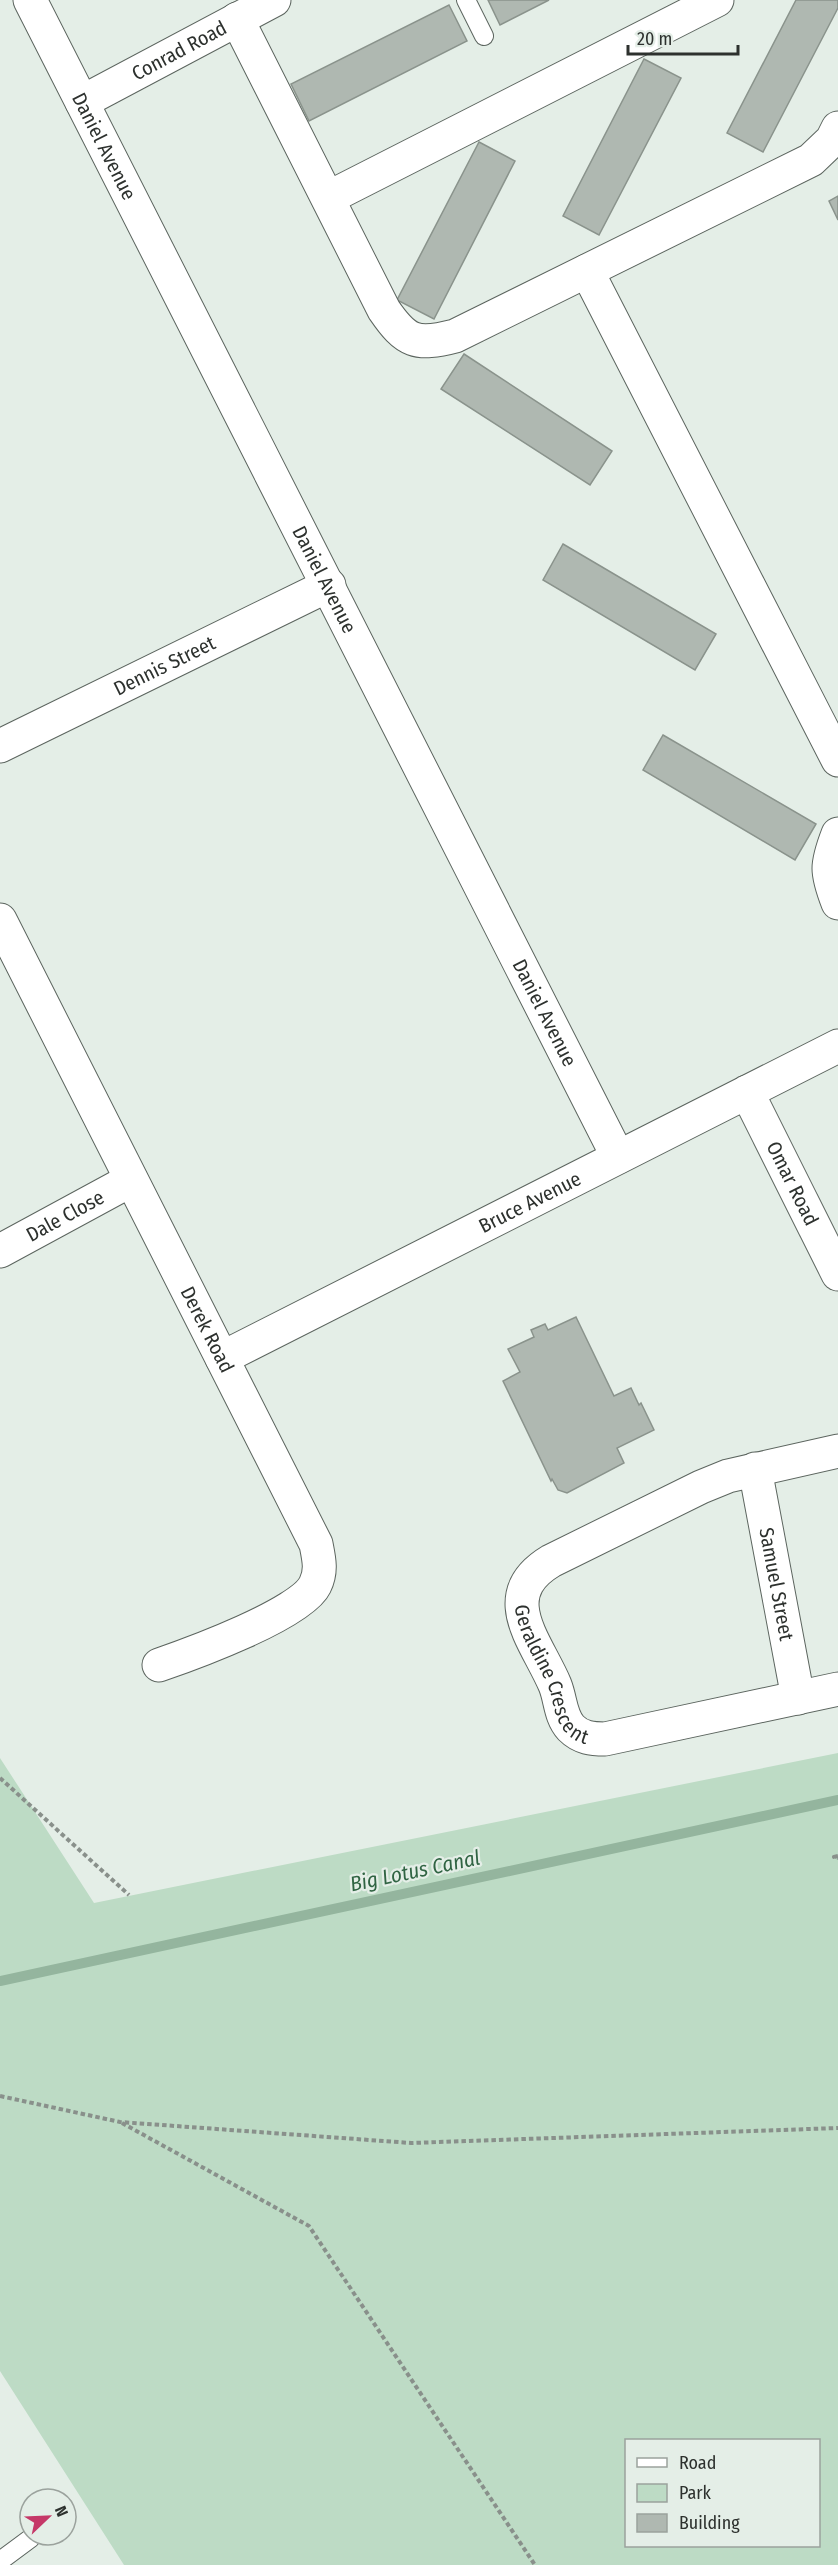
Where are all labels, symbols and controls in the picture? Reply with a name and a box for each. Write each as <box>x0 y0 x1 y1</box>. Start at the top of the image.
street label: Conrad Road <box>128 15 231 85</box>
scale bar <box>628 18 738 56</box>
text: 20 m <box>637 28 672 50</box>
street label: Daniel Avenue <box>67 89 141 204</box>
street label: Daniel Avenue <box>287 522 362 637</box>
street label: Dennis Street <box>110 630 220 701</box>
street label: Daniel Avenue <box>508 955 582 1070</box>
street label: Omar Road <box>762 1137 824 1229</box>
street label: Bruce Avenue <box>475 1166 585 1238</box>
street label: Dale Close <box>22 1185 108 1247</box>
street label: Derek Road <box>176 1282 239 1377</box>
street label: Samuel Street <box>754 1525 799 1643</box>
street label: Geraldine Crescent <box>510 1603 592 1749</box>
water label: Big Lotus Canal <box>348 1845 482 1897</box>
legend <box>625 2439 820 2547</box>
text: Road <box>679 2452 716 2474</box>
text: Park <box>679 2482 712 2504</box>
north arrow <box>18 2487 78 2547</box>
text: N <box>51 2503 72 2519</box>
text: Building <box>679 2512 740 2534</box>

